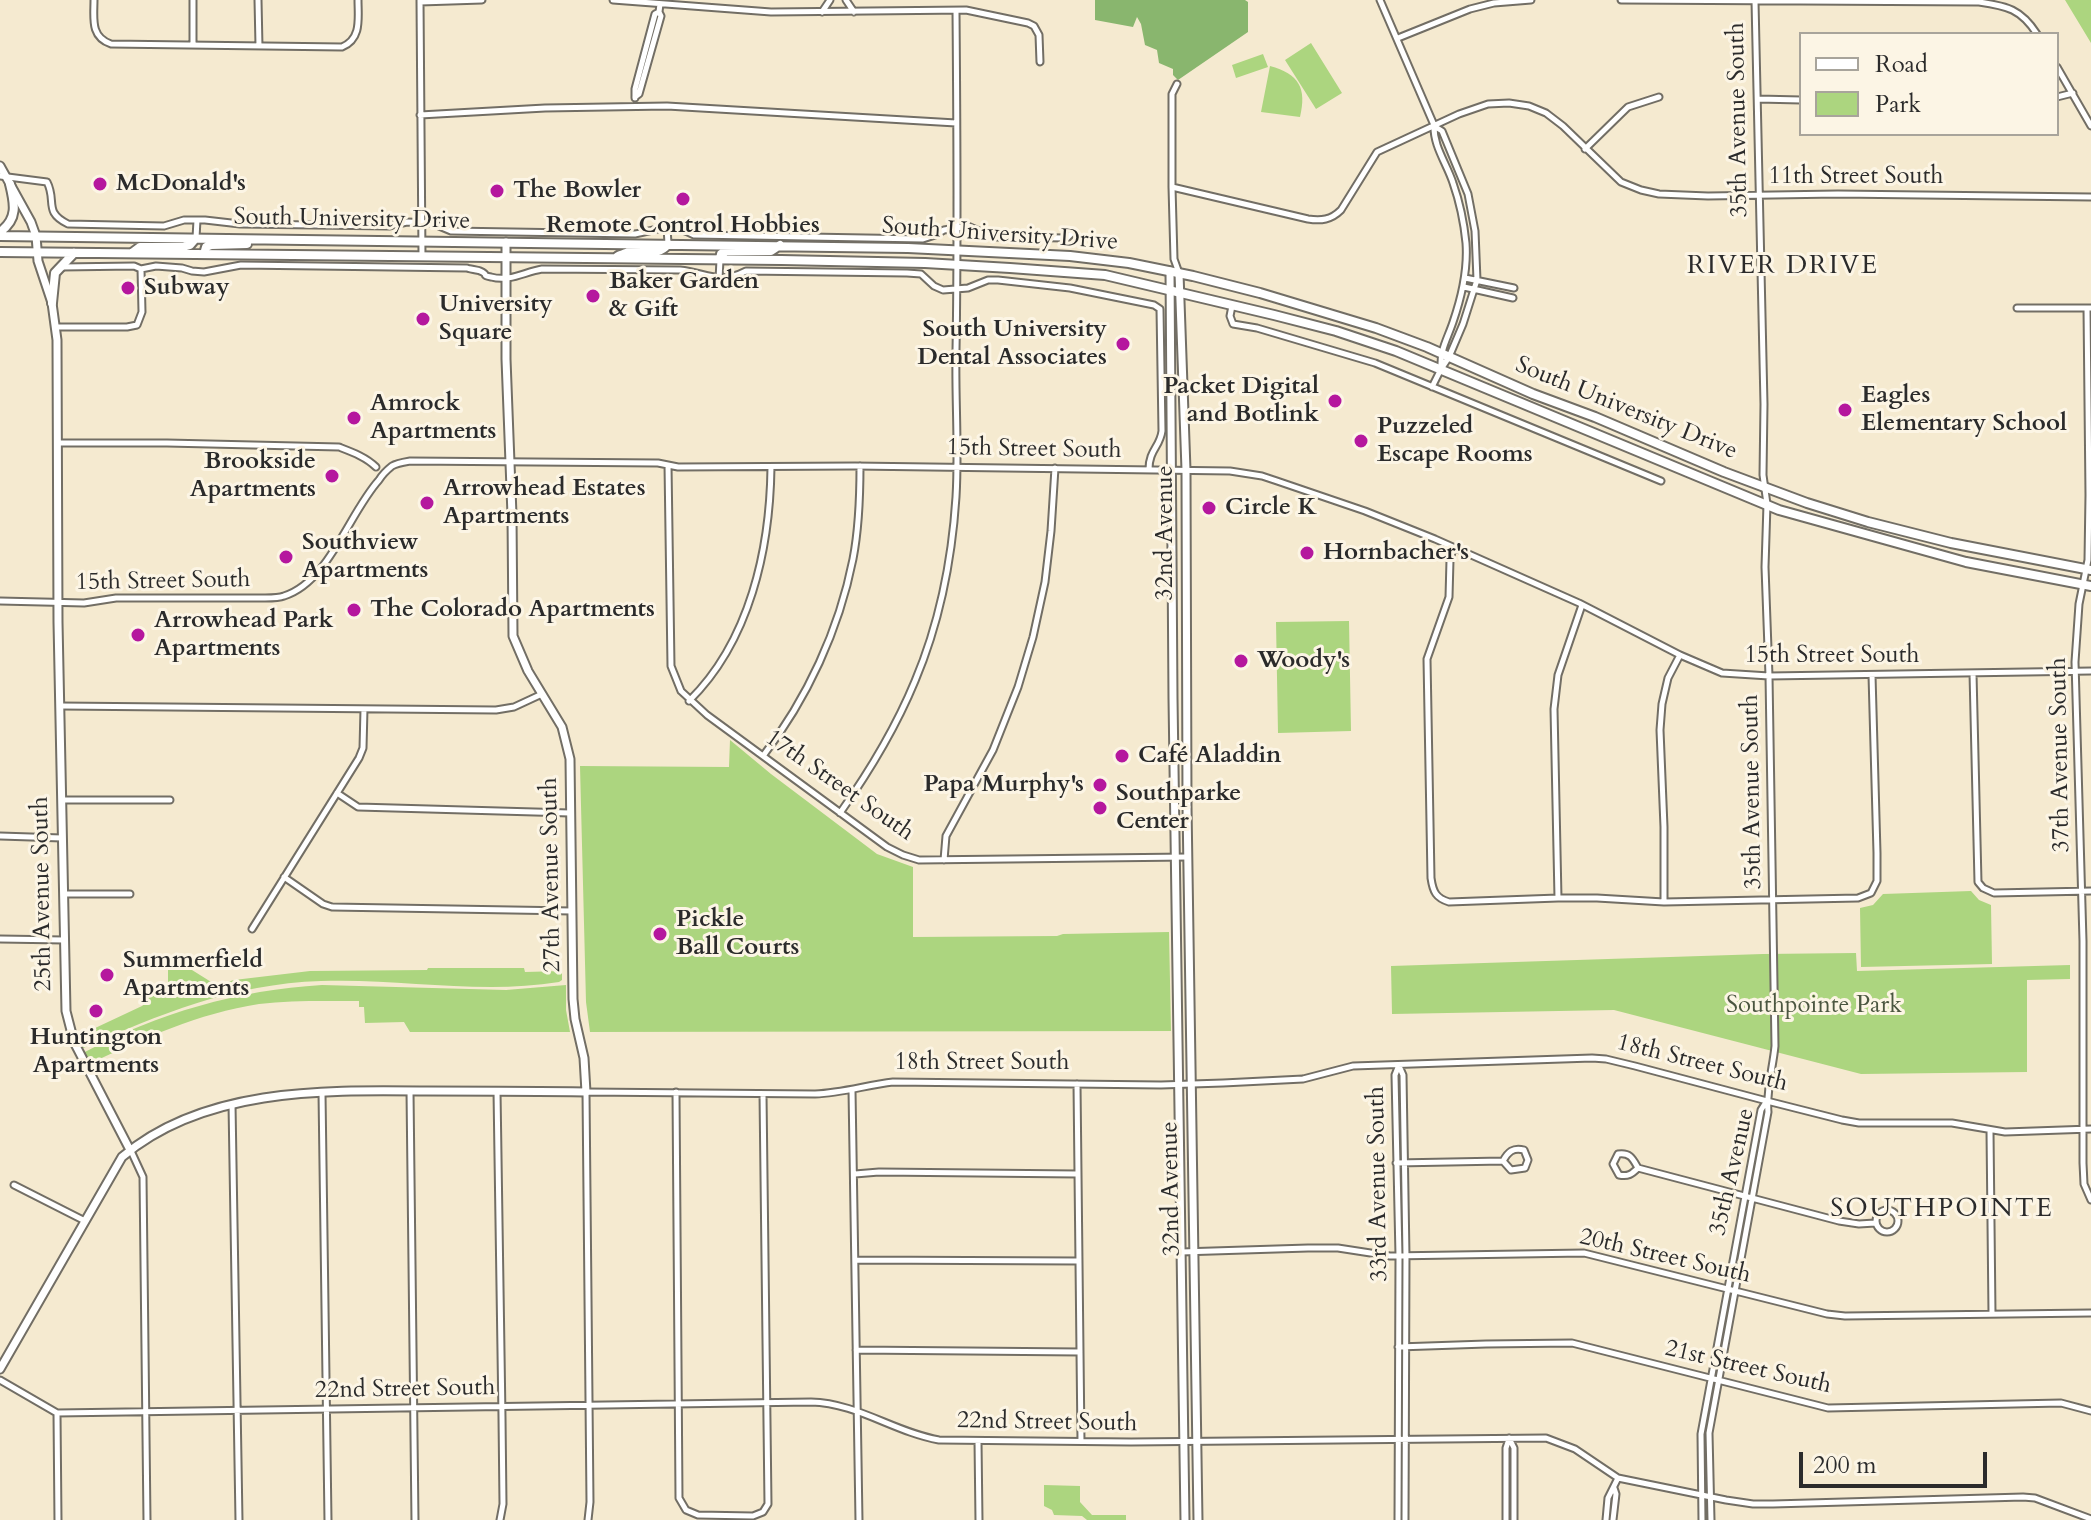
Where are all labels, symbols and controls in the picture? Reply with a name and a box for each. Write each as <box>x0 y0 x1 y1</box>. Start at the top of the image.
street label: 35th Avenue South <box>1723 22 1755 218</box>
legend <box>1799 32 2059 136</box>
text: Road <box>1875 48 1928 81</box>
text: Park <box>1875 88 1921 121</box>
street label: 11th Street South <box>1769 163 1943 191</box>
place label: McDonald's <box>116 170 246 198</box>
marker: McDonald's <box>91 175 109 193</box>
place label: The Bowler <box>513 177 641 205</box>
marker: The Bowler <box>488 182 506 200</box>
marker: Remote Control Hobbies <box>674 190 692 208</box>
street label: South University Drive <box>233 204 471 236</box>
place label: Remote Control Hobbies <box>546 212 820 240</box>
street label: South University Drive <box>881 212 1119 258</box>
district label: RIVER DRIVE <box>1687 251 1879 283</box>
place label: Baker Garden & Gift <box>609 268 759 324</box>
place label: Subway <box>144 274 230 302</box>
marker: Subway <box>119 279 137 297</box>
marker: Baker Garden & Gift <box>584 287 602 305</box>
place label: University Square <box>439 291 553 347</box>
marker: University Square <box>414 310 432 328</box>
place label: South University Dental Associates <box>917 316 1107 372</box>
marker: South University Dental Associates <box>1114 335 1132 353</box>
street label: South University Drive <box>1511 351 1741 467</box>
place label: Packet Digital and Botlink <box>1163 373 1319 429</box>
place label: Eagles Elementary School <box>1861 382 2067 438</box>
place label: Amrock Apartments <box>370 390 496 446</box>
marker: Packet Digital and Botlink <box>1326 392 1344 410</box>
marker: Eagles Elementary School <box>1836 401 1854 419</box>
marker: Amrock Apartments <box>345 409 363 427</box>
place label: Puzzeled Escape Rooms <box>1377 413 1533 469</box>
marker: Puzzeled Escape Rooms <box>1352 432 1370 450</box>
street label: 15th Street South <box>946 434 1122 466</box>
place label: Brookside Apartments <box>190 448 316 504</box>
street label: 32nd Avenue <box>1152 465 1180 601</box>
marker: Brookside Apartments <box>323 467 341 485</box>
place label: Arrowhead Estates Apartments <box>443 475 646 531</box>
marker: Arrowhead Estates Apartments <box>418 494 436 512</box>
place label: Circle K <box>1225 494 1317 522</box>
marker: Circle K <box>1200 499 1218 517</box>
place label: Southview Apartments <box>302 529 428 585</box>
place label: Hornbacher's <box>1323 539 1469 567</box>
marker: Hornbacher's <box>1298 544 1316 562</box>
marker: Southview Apartments <box>277 548 295 566</box>
street label: 15th Street South <box>75 566 251 598</box>
place label: The Colorado Apartments <box>370 596 655 624</box>
marker: The Colorado Apartments <box>345 601 363 619</box>
place label: Arrowhead Park Apartments <box>154 607 333 663</box>
marker: Arrowhead Park Apartments <box>129 626 147 644</box>
street label: 15th Street South <box>1745 642 1919 670</box>
place label: Woody's <box>1257 647 1350 675</box>
marker: Woody's <box>1232 652 1250 670</box>
street label: 37th Avenue South <box>2045 657 2077 853</box>
street label: 35th Avenue South <box>1737 694 1769 890</box>
street label: 17th Street South <box>759 724 919 848</box>
place label: Café Aladdin <box>1138 742 1281 770</box>
marker: Café Aladdin <box>1113 747 1131 765</box>
place label: Papa Murphy's <box>923 771 1084 799</box>
marker: Papa Murphy's <box>1091 776 1109 794</box>
street label: 27th Avenue South <box>536 777 568 973</box>
place label: Southparke Center <box>1116 780 1241 836</box>
street label: 25th Avenue South <box>27 796 59 992</box>
marker: Southparke Center <box>1091 799 1109 817</box>
place label: Pickle Ball Courts <box>676 906 799 962</box>
marker: Pickle Ball Courts <box>651 925 669 943</box>
place label: Summerfield Apartments <box>123 947 263 1003</box>
marker: Summerfield Apartments <box>98 966 116 984</box>
park label: Southpointe Park <box>1726 992 1902 1020</box>
marker: Huntington Apartments <box>87 1002 105 1020</box>
place label: Huntington Apartments <box>30 1024 162 1080</box>
street label: 18th Street South <box>1614 1029 1790 1099</box>
street label: 18th Street South <box>895 1049 1069 1077</box>
street label: 33rd Avenue South <box>1363 1086 1395 1282</box>
street label: 35th Avenue <box>1704 1106 1762 1238</box>
street label: 32nd Avenue <box>1156 1121 1188 1257</box>
district label: SOUTHPOINTE <box>1830 1194 2054 1226</box>
street label: 20th Street South <box>1577 1223 1753 1291</box>
street label: 21st Street South <box>1662 1335 1834 1401</box>
street label: 22nd Street South <box>314 1374 496 1406</box>
street label: 22nd Street South <box>956 1407 1138 1439</box>
scale bar <box>1803 1436 1991 1486</box>
text: 200 m <box>1813 1449 1877 1482</box>

